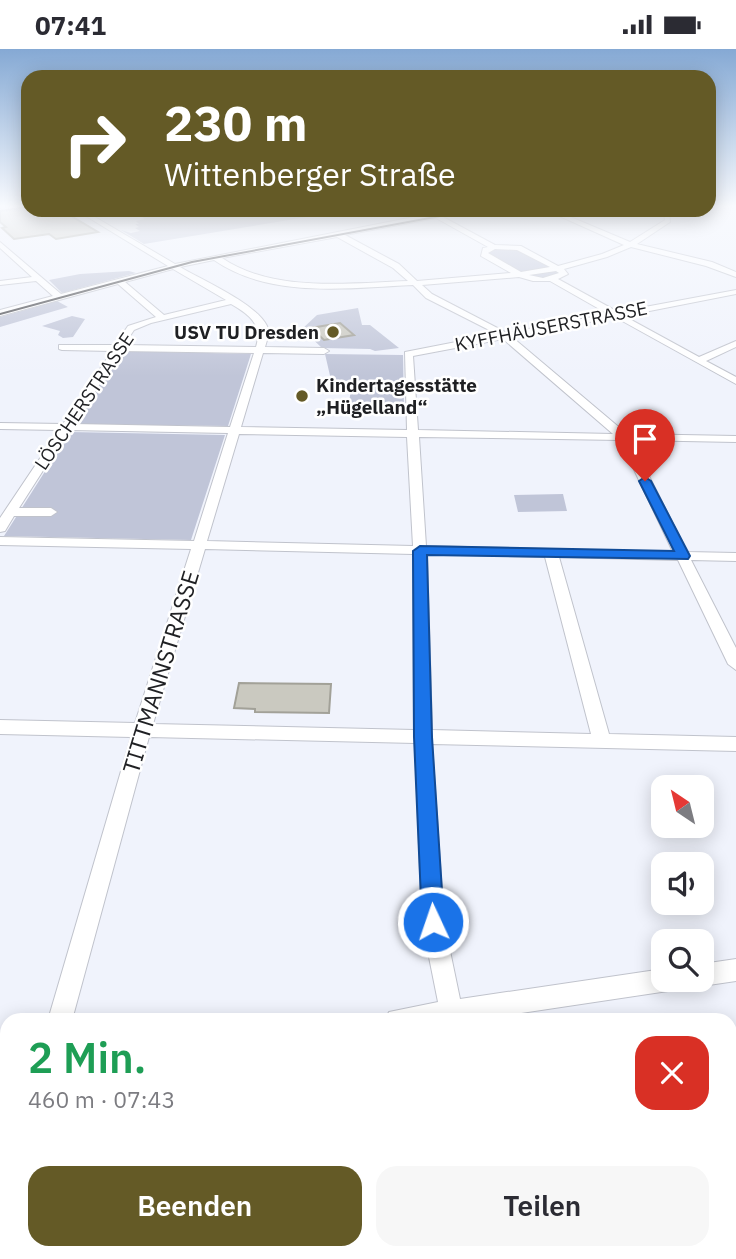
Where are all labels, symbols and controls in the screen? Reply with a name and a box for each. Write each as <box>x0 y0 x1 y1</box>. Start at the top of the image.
text: 07:41 <box>35 8 106 42</box>
text: 230 m <box>164 91 308 154</box>
icon: right <box>49 98 140 189</box>
text: Wittenberger Straße <box>164 153 456 195</box>
street label: KYFFHÄUSERSTRASSE <box>453 296 649 356</box>
place label: USV TU Dresden <box>174 320 319 344</box>
marker: USV TU Dresden <box>325 324 341 340</box>
street label: LÖSCHERSTRASSE <box>29 328 139 474</box>
place label: Kindertagesstätte „Hügelland“ <box>316 373 477 419</box>
marker: Kindertagesstätte „Hügelland“ <box>294 388 310 404</box>
pin <box>615 409 675 481</box>
icon: arrive <box>626 420 664 458</box>
street label: TITTMANNSTRASSE <box>115 567 205 777</box>
north arrow <box>651 775 714 838</box>
map controls <box>651 775 714 992</box>
button: sound <box>651 852 714 915</box>
position arrow <box>396 885 470 959</box>
button: search <box>651 929 714 992</box>
text: 2 Min. <box>28 1030 146 1085</box>
button: close <box>635 1036 709 1110</box>
text: 460 m · 07:43 <box>28 1084 175 1114</box>
button: Beenden <box>28 1166 362 1246</box>
button: Teilen <box>376 1166 709 1246</box>

